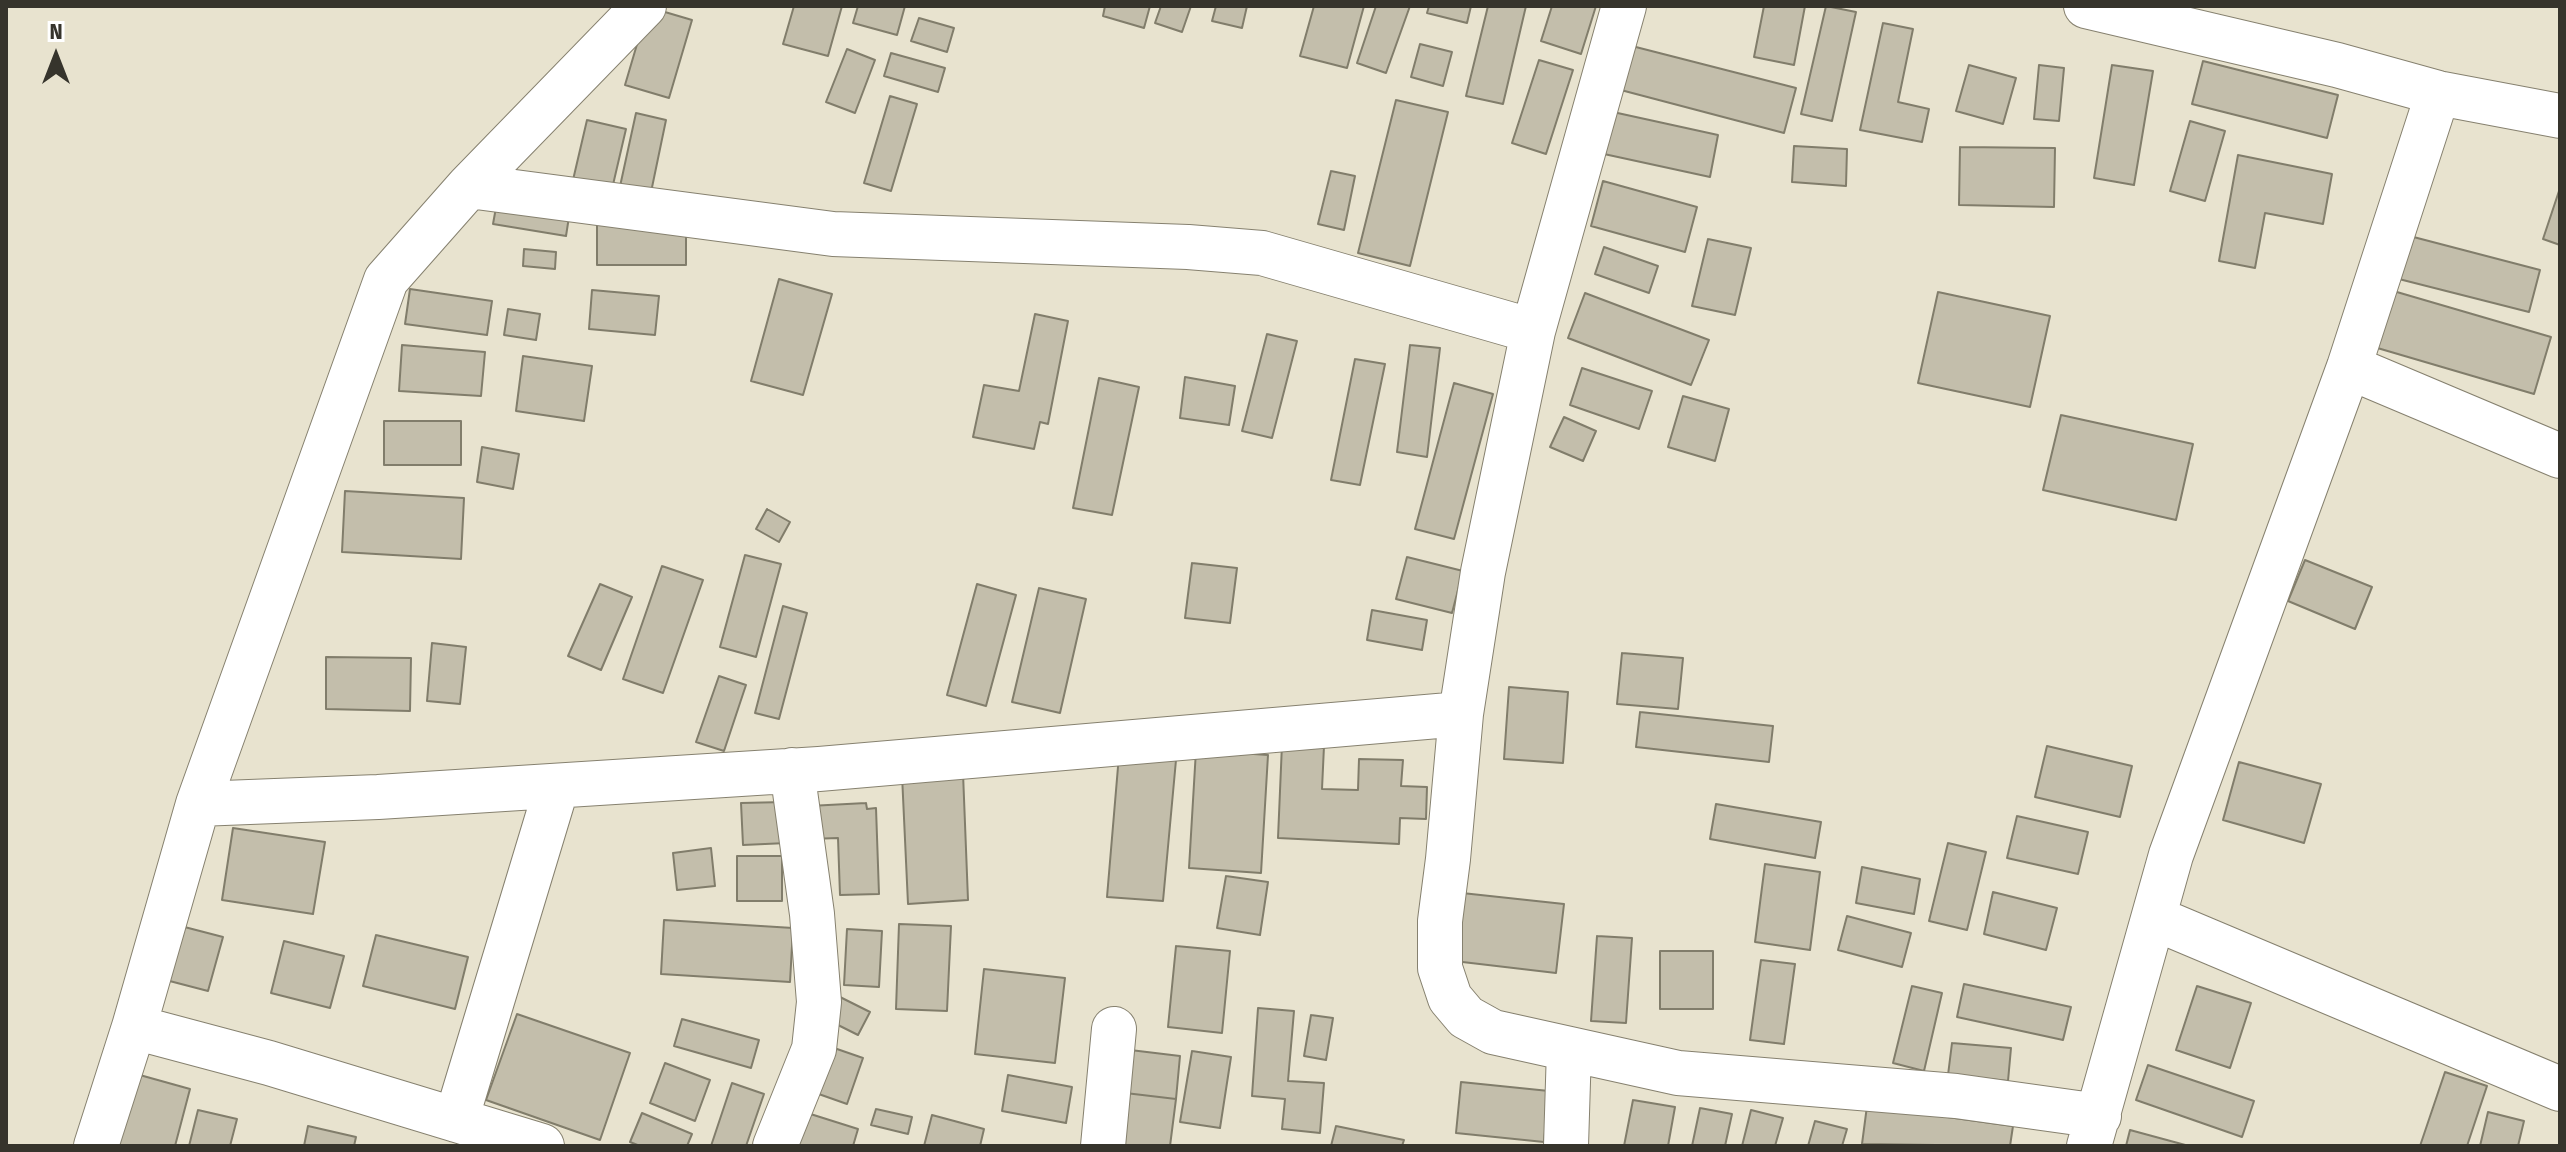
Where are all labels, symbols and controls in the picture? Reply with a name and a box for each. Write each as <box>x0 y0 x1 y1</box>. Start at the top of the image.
north arrow <box>16 16 96 96</box>
text: N <box>49 18 63 45</box>

